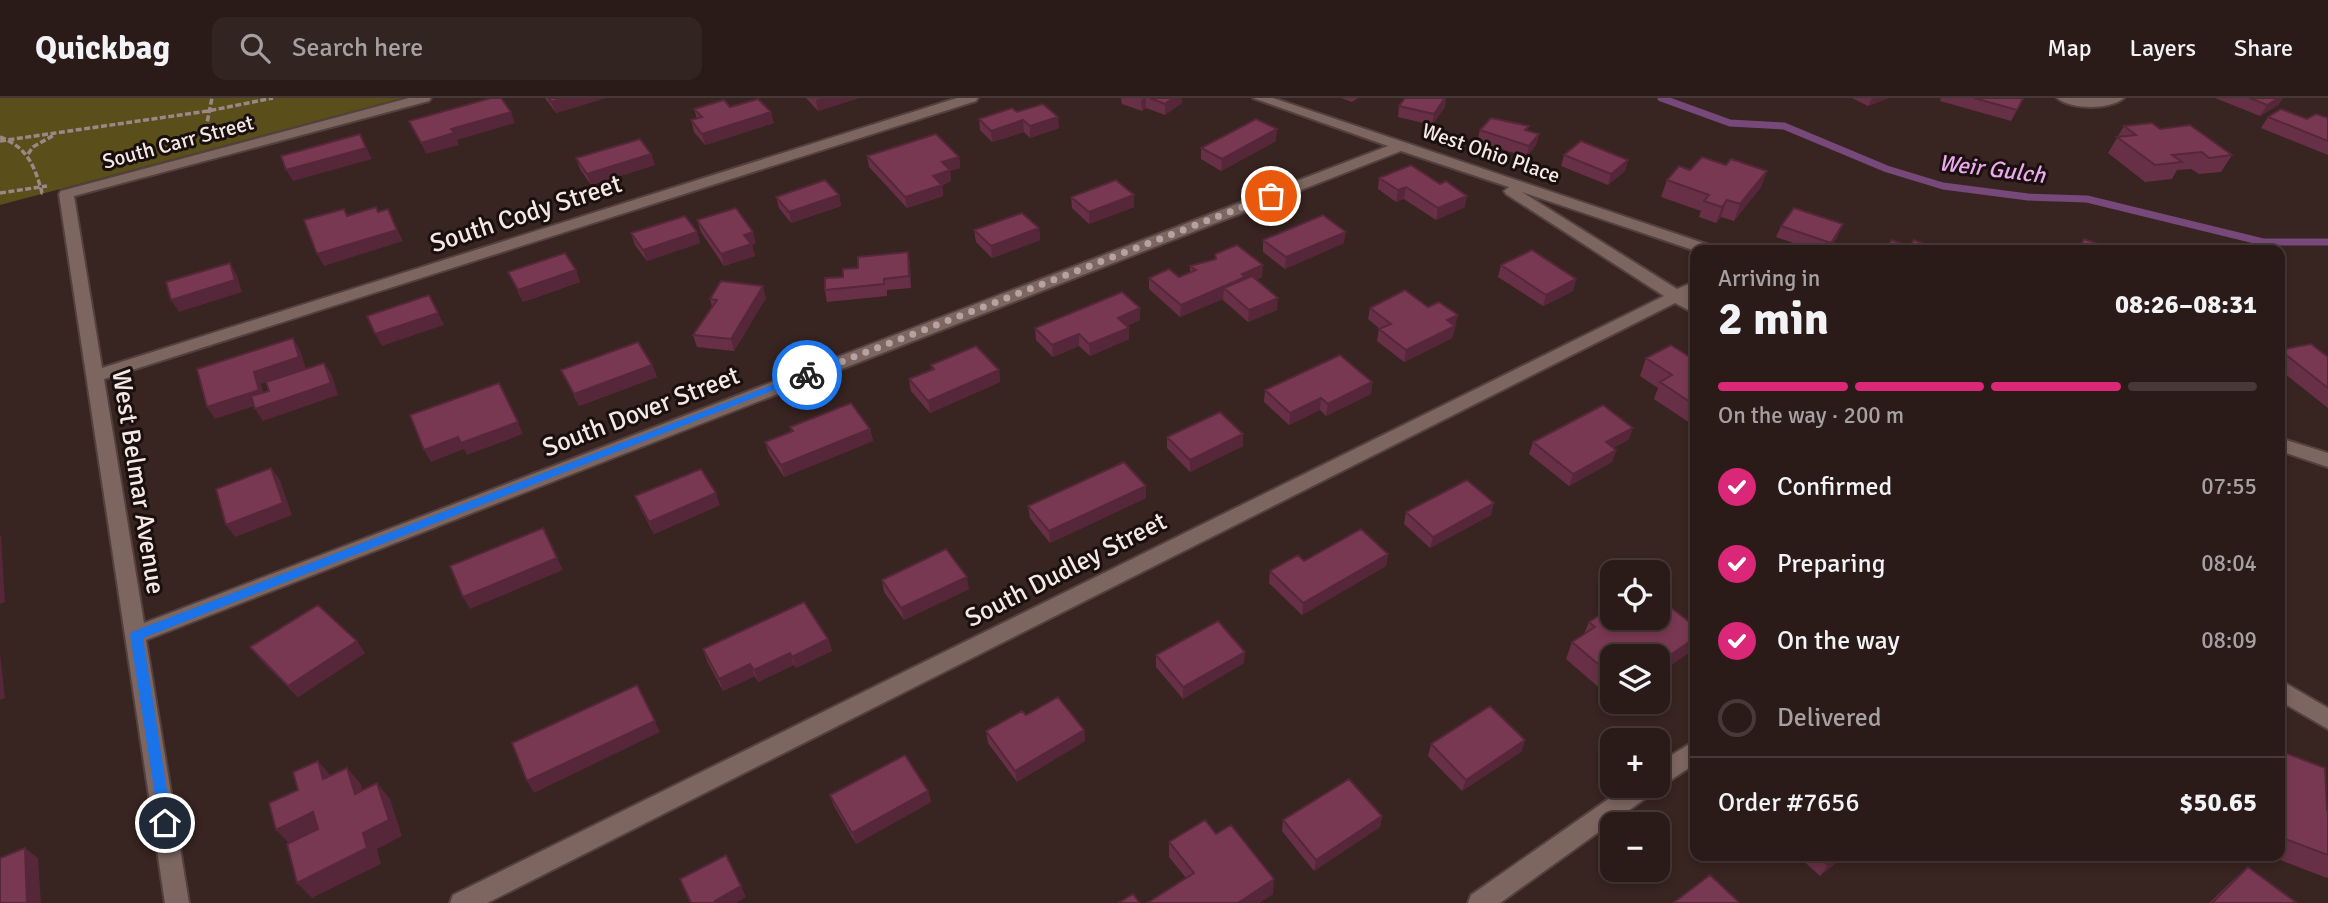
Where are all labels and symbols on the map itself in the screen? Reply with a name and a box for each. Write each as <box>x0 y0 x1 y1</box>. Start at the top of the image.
street label: South Carr Street <box>100 109 256 175</box>
street label: West Ohio Place <box>1419 117 1563 189</box>
water label: Weir Gulch <box>1937 148 2048 190</box>
pin <box>1241 166 1301 226</box>
street label: South Cody Street <box>426 168 626 260</box>
courier <box>772 340 842 410</box>
street label: South Dover Street <box>538 360 744 464</box>
street label: West Belmar Avenue <box>104 367 172 597</box>
street label: South Dudley Street <box>960 505 1172 635</box>
pin <box>135 793 195 853</box>

